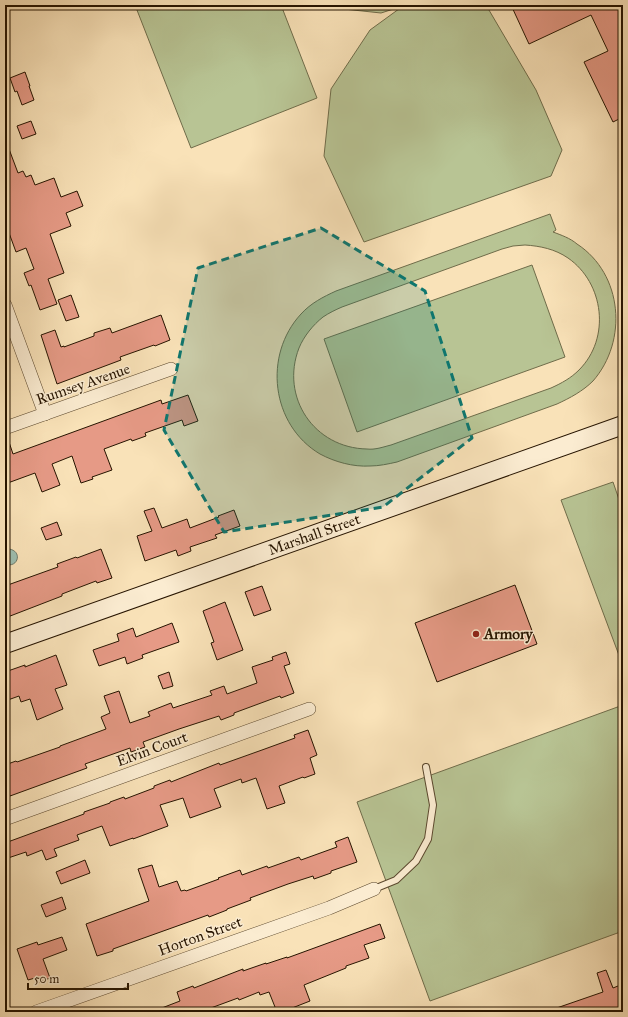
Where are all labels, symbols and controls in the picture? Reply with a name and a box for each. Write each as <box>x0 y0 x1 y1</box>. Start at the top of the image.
street label: Rumsey Avenue <box>34 360 132 408</box>
street label: Marshall Street <box>266 510 363 559</box>
place label: Armory <box>483 625 534 644</box>
marker: Armory <box>471 629 481 639</box>
street label: Elvin Court <box>114 728 191 770</box>
street label: Horton Street <box>156 912 245 959</box>
scale bar <box>28 965 128 991</box>
text: 50 m <box>34 972 59 986</box>

